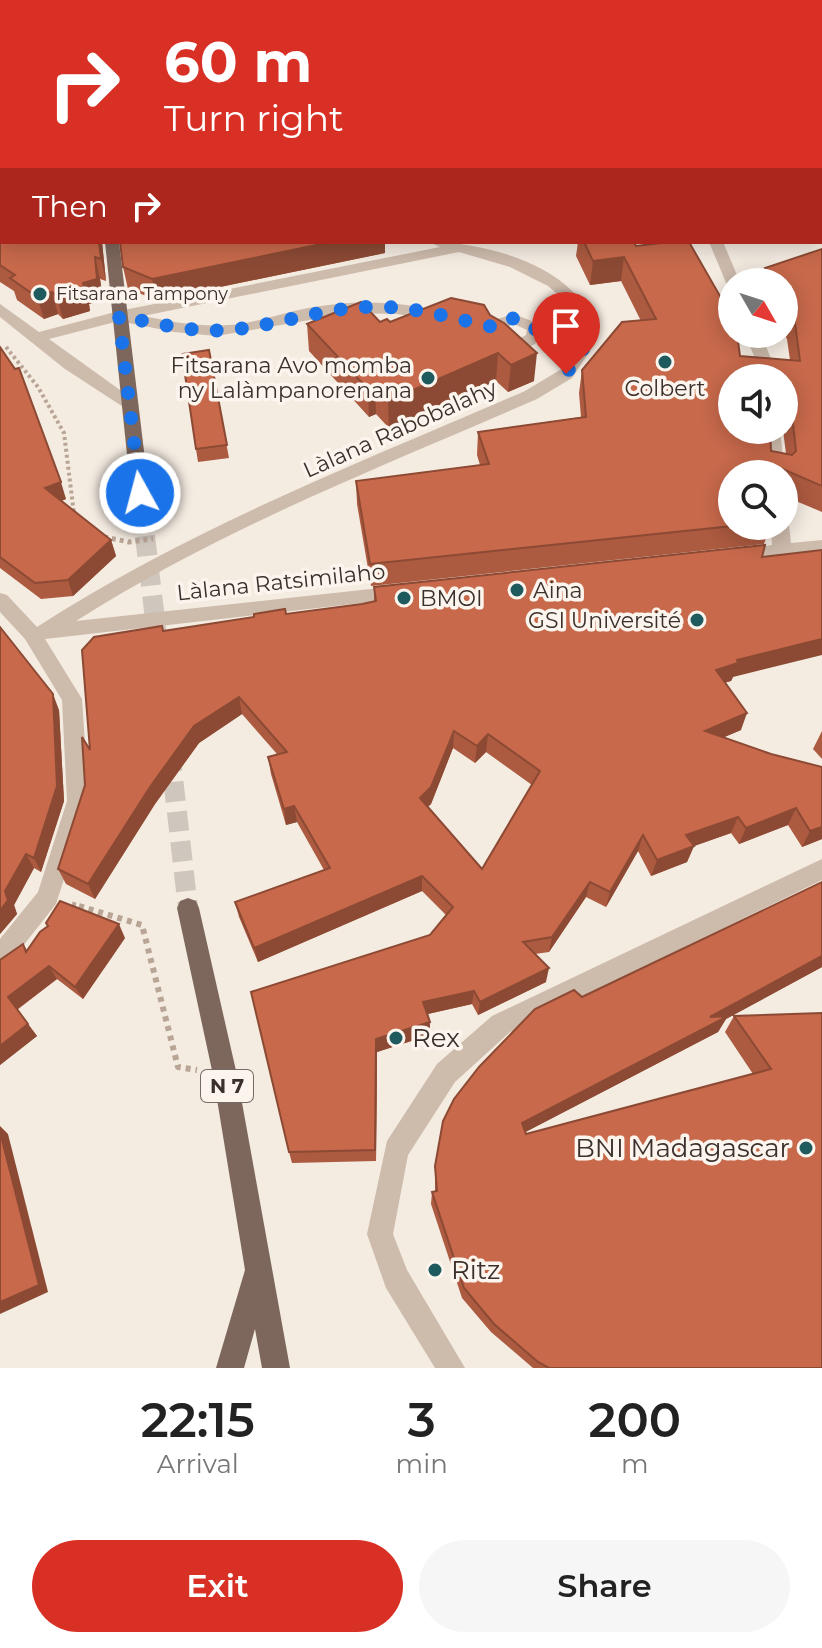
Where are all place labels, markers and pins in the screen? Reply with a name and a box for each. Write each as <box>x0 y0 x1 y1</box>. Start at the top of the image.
place label: Fitsarana Tampony <box>56 283 228 305</box>
marker: Fitsarana Tampony <box>31 285 49 303</box>
pin <box>532 292 600 374</box>
place label: Fitsarana Avo momba ny Lalàmpanorenana <box>171 352 412 404</box>
marker: Colbert <box>656 353 674 371</box>
marker: Fitsarana Avo momba ny Lalàmpanorenana <box>419 369 437 387</box>
place label: Colbert <box>624 375 706 402</box>
place label: Aina <box>533 577 583 604</box>
marker: Aina <box>508 581 526 599</box>
place label: BMOI <box>420 585 483 612</box>
marker: BMOI <box>395 589 413 607</box>
place label: GSI Université <box>528 607 681 634</box>
marker: GSI Université <box>688 611 706 629</box>
place label: Rex <box>412 1022 460 1054</box>
marker: Rex <box>387 1029 405 1047</box>
place label: BNI Madagascar <box>575 1132 790 1164</box>
marker: BNI Madagascar <box>797 1139 815 1157</box>
place label: Ritz <box>451 1254 500 1286</box>
marker: Ritz <box>426 1261 444 1279</box>

